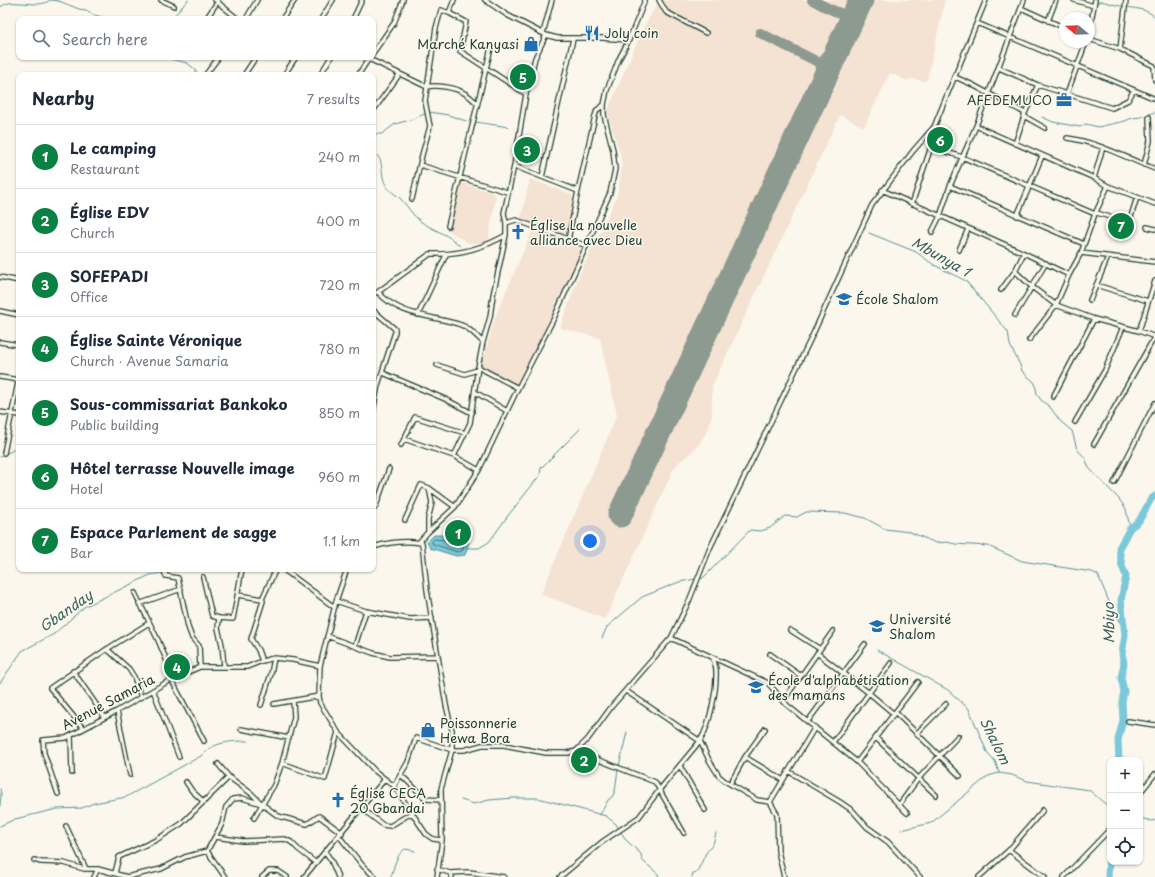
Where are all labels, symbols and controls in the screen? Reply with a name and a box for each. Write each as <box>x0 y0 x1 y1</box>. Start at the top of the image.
north arrow <box>1059 12 1095 48</box>
search box <box>16 16 376 60</box>
place label: Joly coin <box>604 23 659 42</box>
restaurant icon: Joly coin <box>583 24 601 42</box>
icon: search <box>30 27 52 49</box>
text: Search here <box>62 27 148 50</box>
place label: Marché Kanyasi <box>417 34 519 53</box>
shop icon: Marché Kanyasi <box>522 35 540 53</box>
pin: 5 <box>510 62 536 92</box>
text: Nearby <box>32 85 94 111</box>
text: 7 results <box>307 89 360 108</box>
place label: AFEDEMUCO <box>967 90 1052 109</box>
office icon: AFEDEMUCO <box>1055 91 1073 109</box>
pin: 6 <box>927 125 953 155</box>
pin: 3 <box>514 135 540 165</box>
text: Le camping <box>70 136 156 159</box>
text: 1 <box>42 147 48 166</box>
text: 240 m <box>318 147 360 166</box>
text: Restaurant <box>70 159 140 178</box>
text: Église EDV <box>70 200 149 223</box>
text: 2 <box>40 211 50 230</box>
text: 400 m <box>317 211 360 230</box>
pin: 7 <box>1108 211 1134 241</box>
place label: Église La nouvelle alliance avec Dieu <box>530 215 643 249</box>
text: Church <box>70 223 115 242</box>
church icon: Église La nouvelle alliance avec Dieu <box>509 223 527 241</box>
water label: Mbunya 1 <box>908 231 977 283</box>
text: SOFEPADI <box>70 264 148 287</box>
text: 3 <box>41 275 49 294</box>
text: 720 m <box>320 275 360 294</box>
text: Office <box>70 287 108 306</box>
place label: École Shalom <box>856 289 939 308</box>
school or university icon: École Shalom <box>835 290 853 308</box>
text: Église Sainte Véronique <box>70 328 242 351</box>
text: 4 <box>41 339 49 358</box>
text: 780 m <box>319 339 360 358</box>
text: Church · Avenue Samaria <box>70 351 228 370</box>
text: Sous-commissariat Bankoko <box>70 392 287 415</box>
text: 5 <box>41 403 49 422</box>
text: 850 m <box>319 403 360 422</box>
text: Public building <box>70 415 159 434</box>
text: Hôtel terrasse Nouvelle image <box>70 456 295 479</box>
text: 6 <box>40 467 50 486</box>
text: 960 m <box>318 467 360 486</box>
text: Hotel <box>70 479 103 498</box>
pin: 1 <box>445 518 471 548</box>
text: Espace Parlement de sagge <box>70 520 277 543</box>
text: 7 <box>41 531 49 550</box>
text: 1.1 km <box>323 531 360 550</box>
your location <box>580 531 600 551</box>
text: Bar <box>70 543 93 562</box>
water label: Gbanday <box>35 584 97 637</box>
water label: Mbiyo <box>1098 601 1119 644</box>
place label: Université Shalom <box>889 609 951 643</box>
school or university icon: Université Shalom <box>868 617 886 635</box>
pin: 4 <box>164 652 190 682</box>
street label: Avenue Samaria <box>58 669 158 734</box>
place label: École d'alphabétisation des mamans <box>768 670 909 704</box>
school or university icon: École d'alphabétisation des mamans <box>747 678 765 696</box>
place label: Poissonnerie Hewa Bora <box>440 713 517 747</box>
water label: Shalom <box>975 714 1016 768</box>
shop icon: Poissonnerie Hewa Bora <box>419 721 437 739</box>
pin: 2 <box>571 745 597 775</box>
map controls <box>1107 757 1143 865</box>
button: + <box>1107 757 1143 793</box>
place label: Église CECA 20 Gbandai <box>350 783 426 817</box>
church icon: Église CECA 20 Gbandai <box>329 791 347 809</box>
button: − <box>1107 793 1143 829</box>
button: locate <box>1107 829 1143 865</box>

